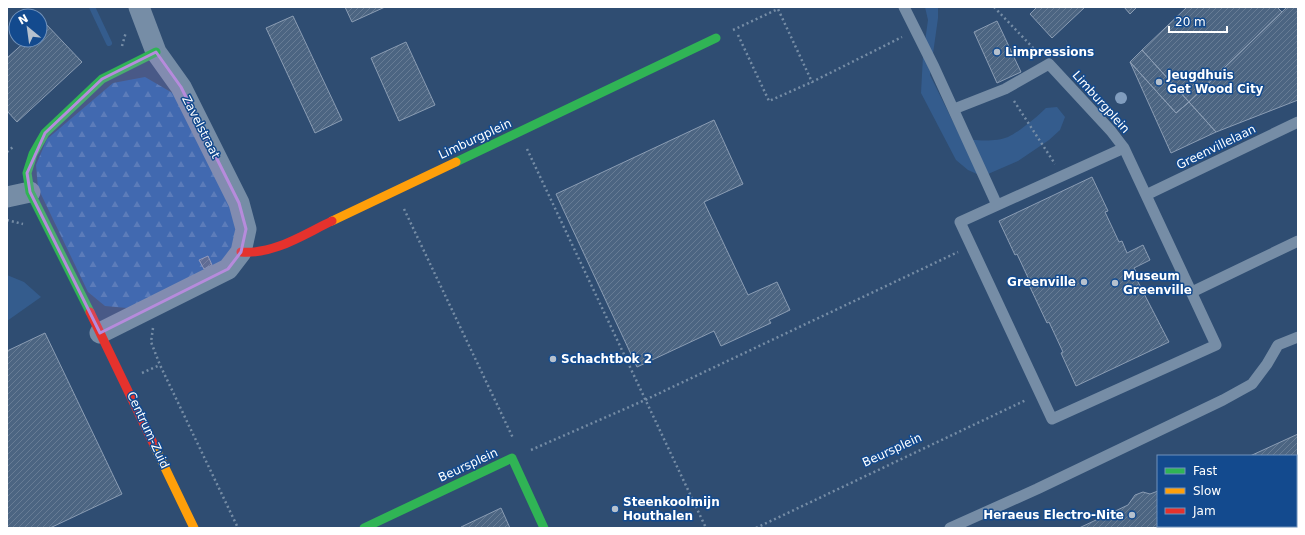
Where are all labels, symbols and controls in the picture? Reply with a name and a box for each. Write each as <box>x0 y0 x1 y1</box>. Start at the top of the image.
north arrow <box>8 8 48 48</box>
scale bar <box>1169 8 1227 34</box>
text: N <box>16 12 31 28</box>
text: 20 m <box>1175 15 1206 29</box>
place label: Limpressions <box>1005 45 1094 59</box>
marker: Limpressions <box>992 47 1002 57</box>
street label: Limburgplein <box>1070 68 1132 136</box>
place label: Jeugdhuis Get Wood City <box>1166 68 1264 96</box>
marker: Jeugdhuis Get Wood City <box>1154 77 1164 87</box>
street label: Zavelstraat <box>179 93 223 161</box>
street label: Limburgplein <box>436 116 514 162</box>
street label: Greenvillelaan <box>1174 122 1258 172</box>
place label: Museum Greenville <box>1123 269 1192 297</box>
place label: Greenville <box>1007 275 1076 289</box>
marker: Greenville <box>1079 277 1089 287</box>
marker: Museum Greenville <box>1110 278 1120 288</box>
place label: Schachtbok 2 <box>561 352 652 366</box>
marker: Schachtbok 2 <box>548 354 558 364</box>
street label: Centrum-Zuid <box>124 389 172 471</box>
street label: Beursplein <box>860 430 924 470</box>
street label: Beursplein <box>436 445 500 485</box>
legend <box>1157 455 1297 527</box>
text: Fast <box>1193 464 1217 478</box>
text: Slow <box>1193 484 1221 498</box>
place label: Steenkoolmijn Houthalen <box>623 495 720 523</box>
marker: Steenkoolmijn Houthalen <box>610 504 620 514</box>
text: Jam <box>1192 504 1216 518</box>
place label: Heraeus Electro-Nite <box>983 508 1124 522</box>
marker: Heraeus Electro-Nite <box>1127 510 1137 520</box>

